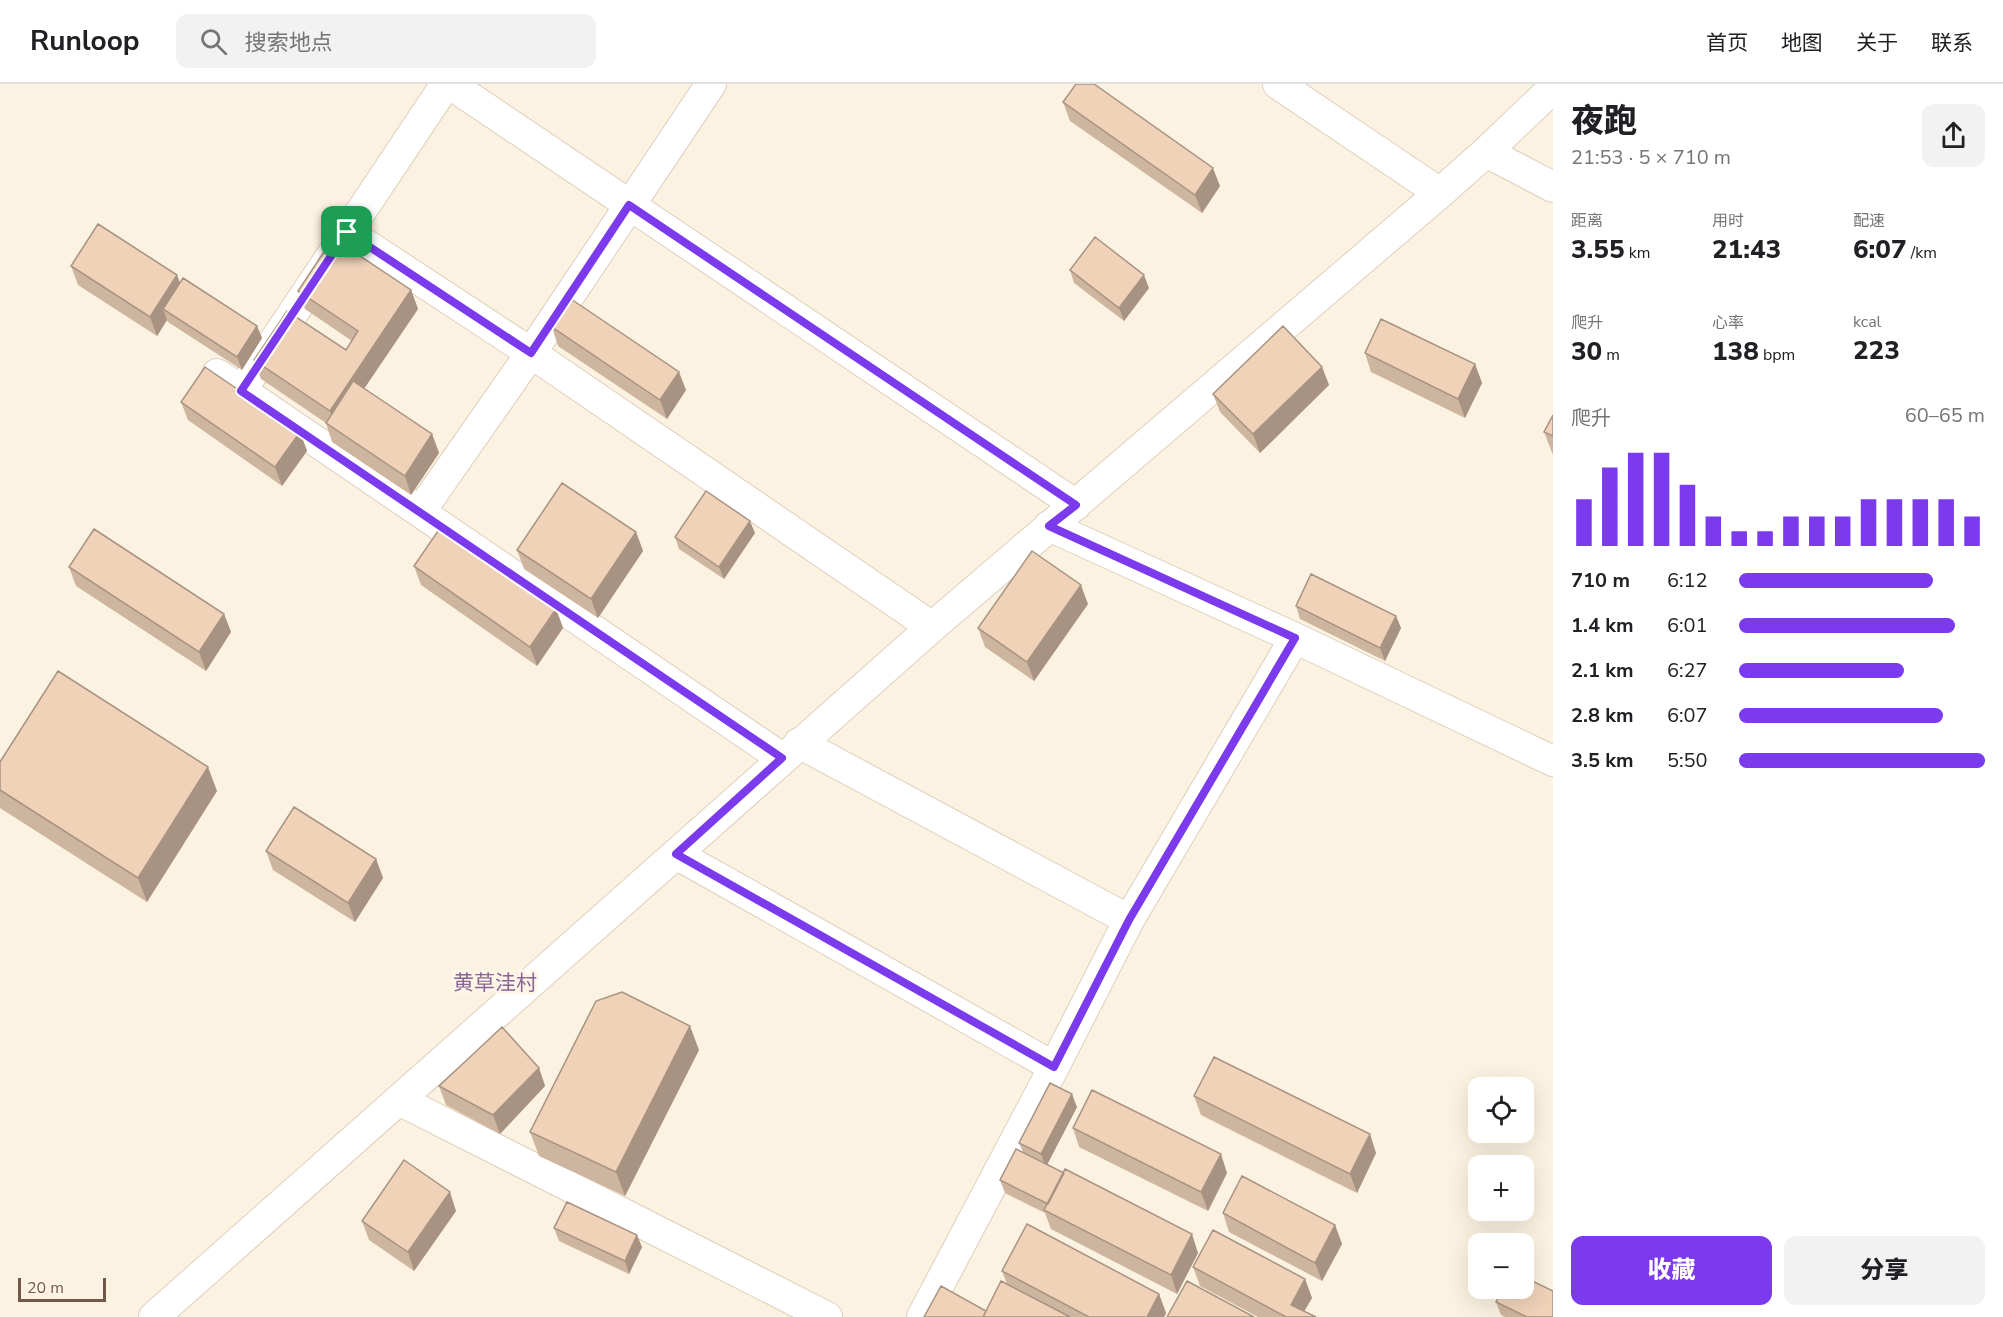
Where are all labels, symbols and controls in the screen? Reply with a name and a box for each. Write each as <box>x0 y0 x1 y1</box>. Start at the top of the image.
search box <box>176 14 596 68</box>
text: Runloop <box>30 22 140 60</box>
icon: search <box>197 25 230 58</box>
text: 搜索地点 <box>245 28 333 58</box>
text: 首页 <box>1706 29 1748 57</box>
text: 地图 <box>1781 29 1823 57</box>
text: 关于 <box>1856 29 1898 57</box>
text: 联系 <box>1931 29 1973 57</box>
text: 夜跑 <box>1571 99 1637 144</box>
button: share <box>1922 104 1985 167</box>
text: 21:53 · 5 × 710 m <box>1571 144 1731 171</box>
pin <box>321 206 372 257</box>
text: 距离 <box>1571 210 1603 232</box>
text: 用时 <box>1712 210 1744 232</box>
text: 配速 <box>1853 210 1885 232</box>
icon: arrive <box>330 215 363 248</box>
text: 3.55 <box>1571 232 1625 267</box>
text: 21:43 <box>1712 232 1781 267</box>
text: 6:07 <box>1853 232 1907 267</box>
text: km <box>1625 242 1650 264</box>
text: /km <box>1907 242 1937 264</box>
text: kcal <box>1853 311 1881 333</box>
text: 爬升 <box>1571 312 1603 334</box>
text: 心率 <box>1712 312 1744 334</box>
text: 223 <box>1853 333 1900 368</box>
text: 30 <box>1571 334 1602 369</box>
text: 138 <box>1712 334 1759 369</box>
text: m <box>1602 344 1620 366</box>
text: bpm <box>1759 344 1795 366</box>
text: 60–65 m <box>1905 402 1985 429</box>
text: 爬升 <box>1571 405 1611 432</box>
text: 710 m <box>1571 567 1630 594</box>
text: 6:12 <box>1667 567 1708 594</box>
text: 1.4 km <box>1571 612 1634 639</box>
text: 6:01 <box>1667 612 1708 639</box>
text: 2.1 km <box>1571 657 1634 684</box>
text: 6:27 <box>1667 657 1708 684</box>
text: 2.8 km <box>1571 702 1634 729</box>
text: 6:07 <box>1667 702 1708 729</box>
text: 3.5 km <box>1571 747 1634 774</box>
text: 5:50 <box>1667 747 1708 774</box>
district label: 黄草洼村 <box>453 969 537 997</box>
map controls <box>1468 1077 1534 1299</box>
button: locate <box>1468 1077 1534 1143</box>
button: + <box>1468 1155 1534 1221</box>
button: − <box>1468 1233 1534 1299</box>
button: 收藏 <box>1571 1236 1772 1305</box>
button: 分享 <box>1784 1236 1985 1305</box>
scale bar <box>18 1275 106 1302</box>
text: 20 m <box>27 1277 64 1299</box>

